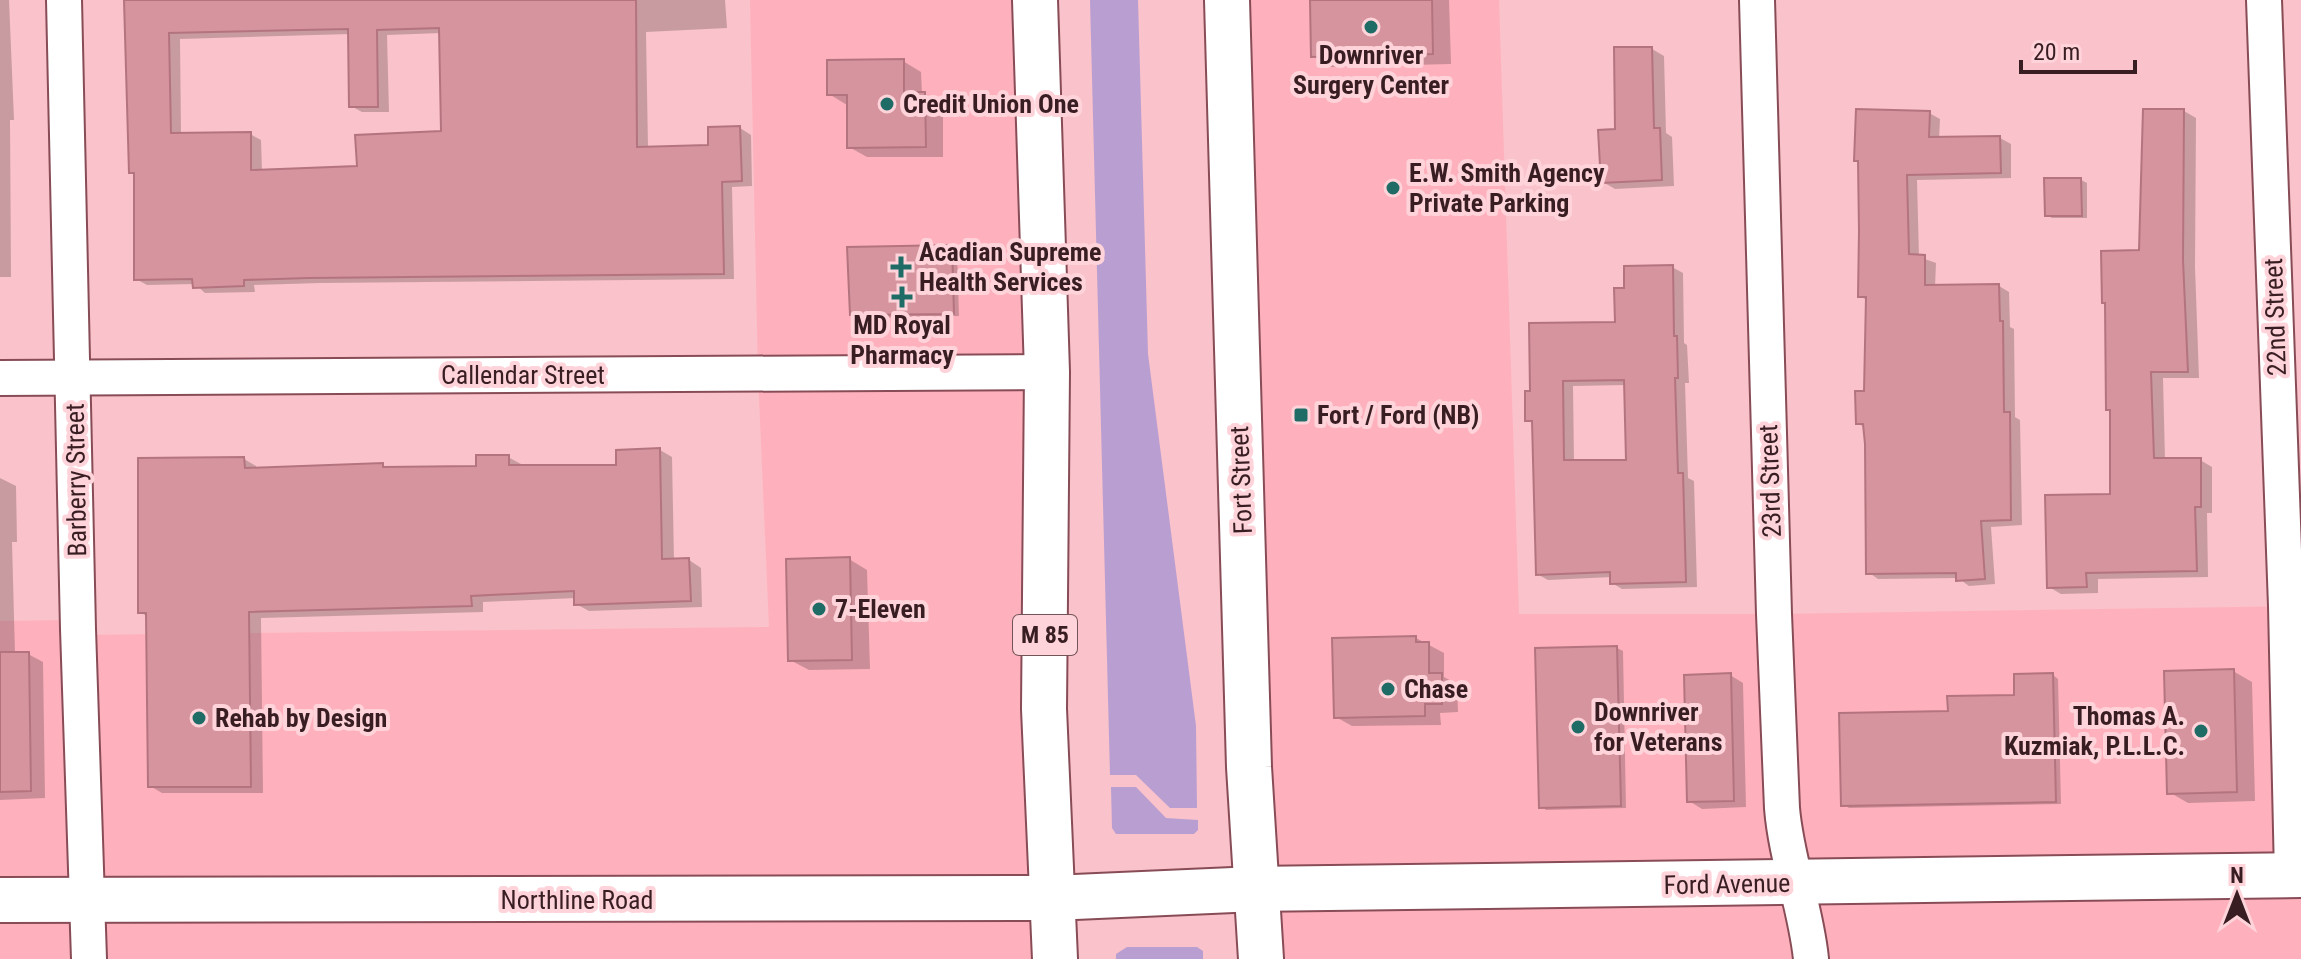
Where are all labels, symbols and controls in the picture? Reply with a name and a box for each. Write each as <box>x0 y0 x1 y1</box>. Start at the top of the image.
marker: Downriver Surgery Center <box>1362 18 1380 36</box>
scale bar <box>2021 24 2135 74</box>
text: 20 m <box>2033 38 2080 66</box>
place label: Downriver Surgery Center <box>1293 40 1449 100</box>
place label: Credit Union One <box>903 89 1079 119</box>
marker: Credit Union One <box>878 95 896 113</box>
place label: E.W. Smith Agency Private Parking <box>1409 158 1605 218</box>
marker: E.W. Smith Agency Private Parking <box>1384 179 1402 197</box>
place label: Acadian Supreme Health Services <box>919 237 1101 297</box>
marker: Acadian Supreme Health Services <box>890 256 912 278</box>
street label: 22nd Street <box>2258 257 2292 377</box>
marker: MD Royal Pharmacy <box>893 288 911 306</box>
place label: MD Royal Pharmacy <box>850 310 954 370</box>
street label: Callendar Street <box>441 360 605 390</box>
place label: Fort / Ford (NB) <box>1317 400 1480 430</box>
street label: Barberry Street <box>60 403 92 557</box>
marker: Fort / Ford (NB) <box>1292 406 1310 424</box>
street label: 23rd Street <box>1753 424 1787 538</box>
street label: Fort Street <box>1224 425 1258 535</box>
place label: 7-Eleven <box>835 594 926 624</box>
marker: 7-Eleven <box>810 600 828 618</box>
road number: M 85 <box>1013 615 1077 655</box>
place label: Chase <box>1404 674 1468 704</box>
marker: Chase <box>1379 680 1397 698</box>
place label: Downriver for Veterans <box>1594 697 1722 757</box>
place label: Thomas A. Kuzmiak, P.L.L.C. <box>2004 701 2185 761</box>
place label: Rehab by Design <box>215 703 387 733</box>
marker: Rehab by Design <box>190 709 208 727</box>
marker: Downriver for Veterans <box>1569 718 1587 736</box>
marker: Thomas A. Kuzmiak, P.L.L.C. <box>2192 722 2210 740</box>
north arrow <box>2197 855 2277 935</box>
text: N <box>2230 863 2244 888</box>
street label: Ford Avenue <box>1663 868 1791 900</box>
street label: Northline Road <box>501 885 653 915</box>

